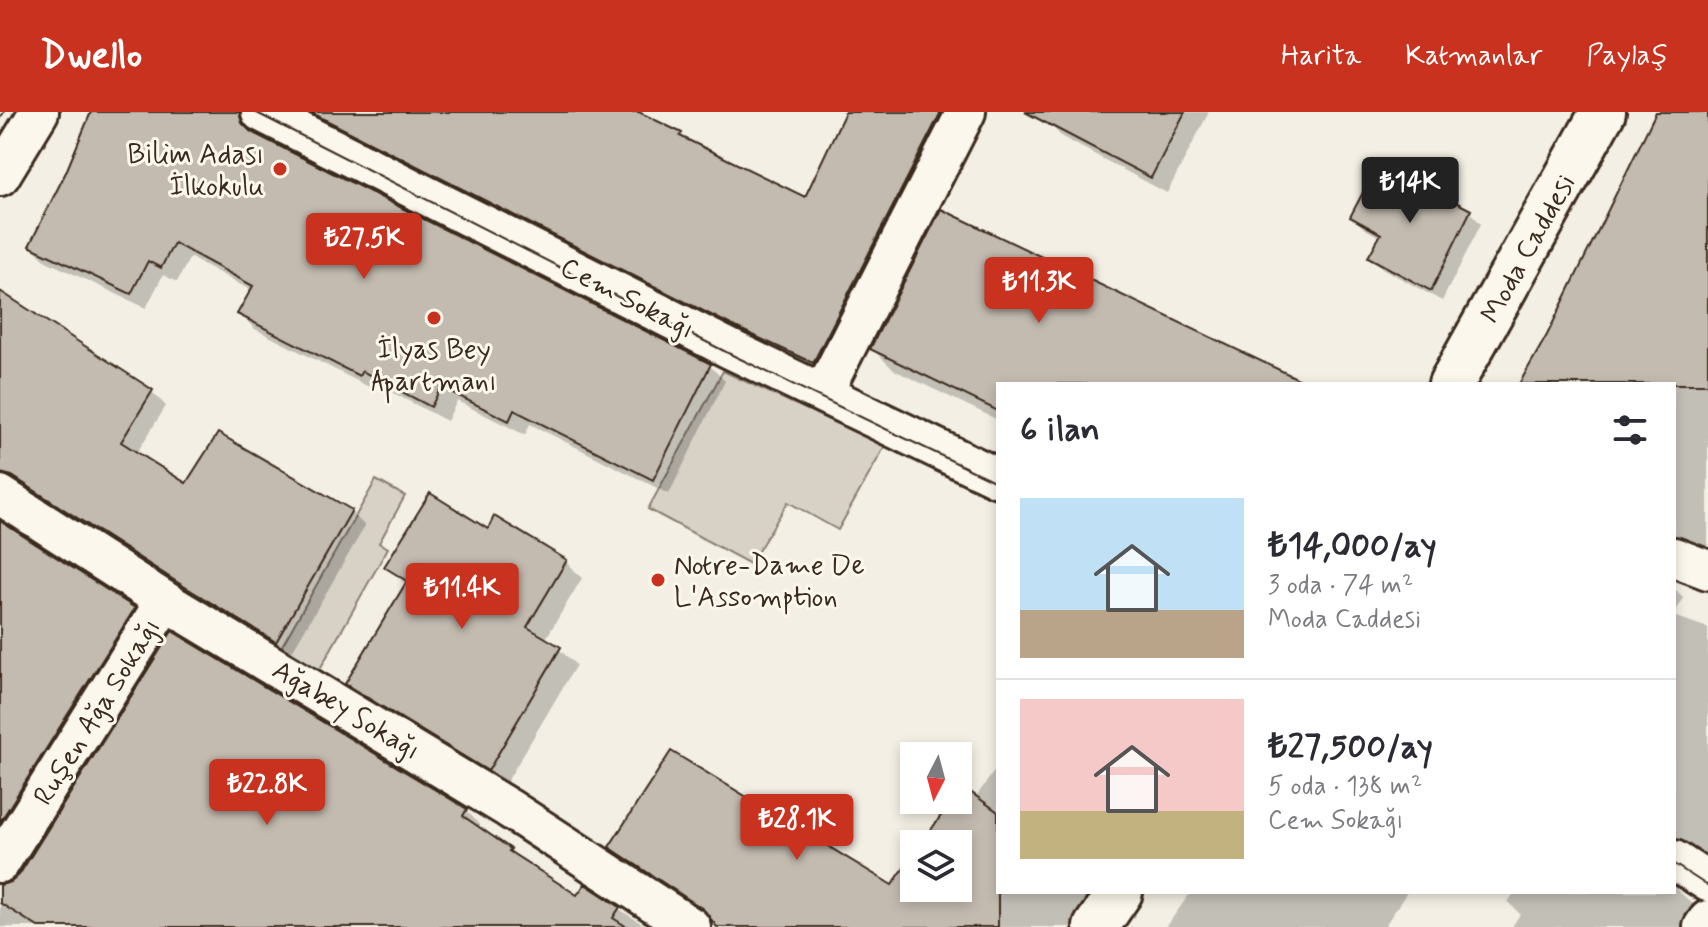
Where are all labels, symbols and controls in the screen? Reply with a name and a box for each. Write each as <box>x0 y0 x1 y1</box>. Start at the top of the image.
text: Dwello <box>40 32 142 81</box>
text: Harita <box>1281 38 1361 75</box>
text: Katmanlar <box>1405 38 1542 75</box>
text: Paylaş <box>1586 38 1668 75</box>
place label: Bilim Adası İlkokulu <box>128 137 264 206</box>
pin: ₺14K <box>1363 157 1457 225</box>
marker: Bilim Adası İlkokulu <box>271 160 289 178</box>
text: ₺14K <box>1380 166 1440 200</box>
street label: Moda Caddesi <box>1473 168 1585 330</box>
pin: ₺27.5K <box>299 213 429 281</box>
text: ₺27.5K <box>324 222 404 256</box>
street label: Cem Sokağı <box>553 250 700 349</box>
pin: ₺11.3K <box>974 257 1104 325</box>
text: ₺11.3K <box>1002 266 1076 300</box>
marker: İlyas Bey Apartmanı <box>425 309 443 327</box>
place label: İlyas Bey Apartmanı <box>371 332 497 404</box>
text: 6 ilan <box>1020 408 1100 453</box>
icon: filters <box>1608 408 1652 452</box>
text: ₺14,000/ay <box>1268 524 1437 569</box>
icon: home <box>1084 530 1180 626</box>
place label: Notre-Dame De L'Assomption <box>674 548 865 617</box>
pin: ₺11.4K <box>397 563 527 631</box>
text: 3 oda · 74 m² <box>1268 569 1413 603</box>
marker: Notre-Dame De L'Assomption <box>649 571 667 589</box>
text: ₺11.4K <box>424 572 500 606</box>
text: Moda Caddesi <box>1268 603 1421 637</box>
street label: Ruşen Ağa Sokağı <box>26 612 170 813</box>
street label: Ağabey Sokağı <box>265 652 427 770</box>
text: ₺27,500/ay <box>1268 725 1433 770</box>
icon: home <box>1084 731 1180 827</box>
north arrow <box>900 742 972 814</box>
map controls <box>900 742 972 902</box>
pin: ₺22.8K <box>202 759 332 827</box>
text: ₺22.8K <box>227 768 307 802</box>
text: 5 oda · 138 m² <box>1268 770 1422 804</box>
pin: ₺28.1K <box>732 794 862 862</box>
text: ₺28.1K <box>758 803 836 837</box>
text: Cem Sokağı <box>1268 804 1403 838</box>
button: layers <box>900 830 972 902</box>

